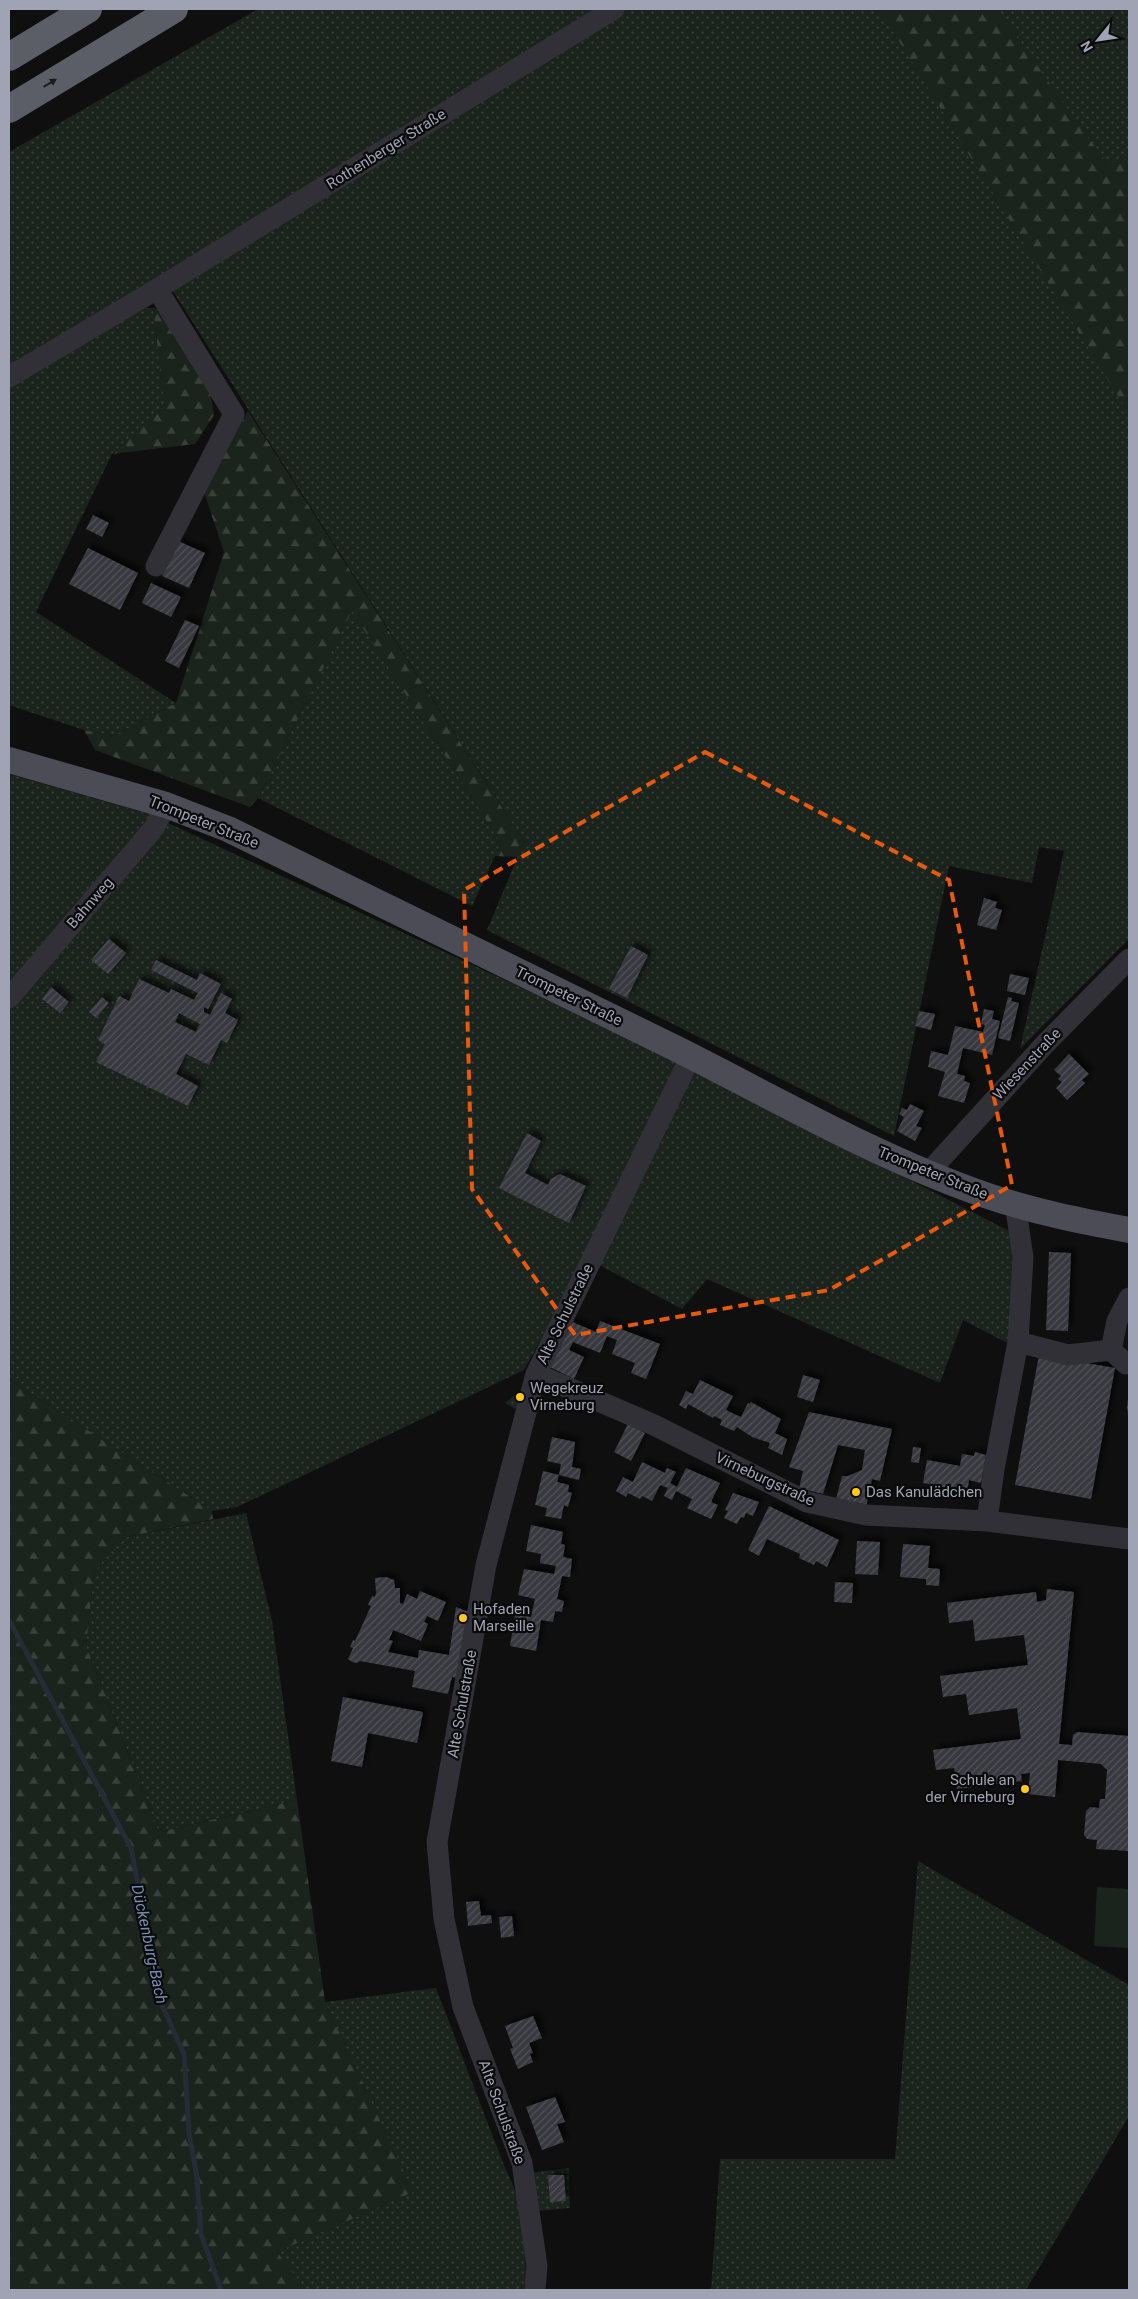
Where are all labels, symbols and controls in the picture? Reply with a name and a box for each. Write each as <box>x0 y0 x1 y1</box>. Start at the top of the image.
north arrow <box>1073 15 1123 65</box>
text: N <box>1077 38 1096 55</box>
one-way arrow <box>44 79 57 88</box>
street label: Rothenberger Straße <box>323 105 449 193</box>
street label: Trompeter Straße <box>147 792 262 852</box>
street label: Bahnweg <box>63 874 117 932</box>
street label: Trompeter Straße <box>513 962 625 1030</box>
street label: Wiesenstraße <box>989 1024 1065 1104</box>
street label: Trompeter Straße <box>876 1143 991 1203</box>
street label: Alte Schulstraße <box>533 1261 597 1367</box>
place label: Wegekreuz Virneburg <box>530 1379 604 1414</box>
marker: Wegekreuz Virneburg <box>514 1391 526 1403</box>
street label: Virneburgstraße <box>713 1448 817 1510</box>
place label: Das Kanulädchen <box>866 1483 982 1501</box>
marker: Das Kanulädchen <box>850 1486 862 1498</box>
place label: Hofaden Marseille <box>473 1600 534 1635</box>
marker: Hofaden Marseille <box>457 1612 469 1624</box>
street label: Alte Schulstraße <box>444 1649 480 1759</box>
place label: Schule an der Virneburg <box>925 1771 1015 1806</box>
marker: Schule an der Virneburg <box>1019 1783 1031 1795</box>
water label: Dückenburg-Bach <box>128 1883 171 2006</box>
street label: Alte Schulstraße <box>475 2058 529 2167</box>

